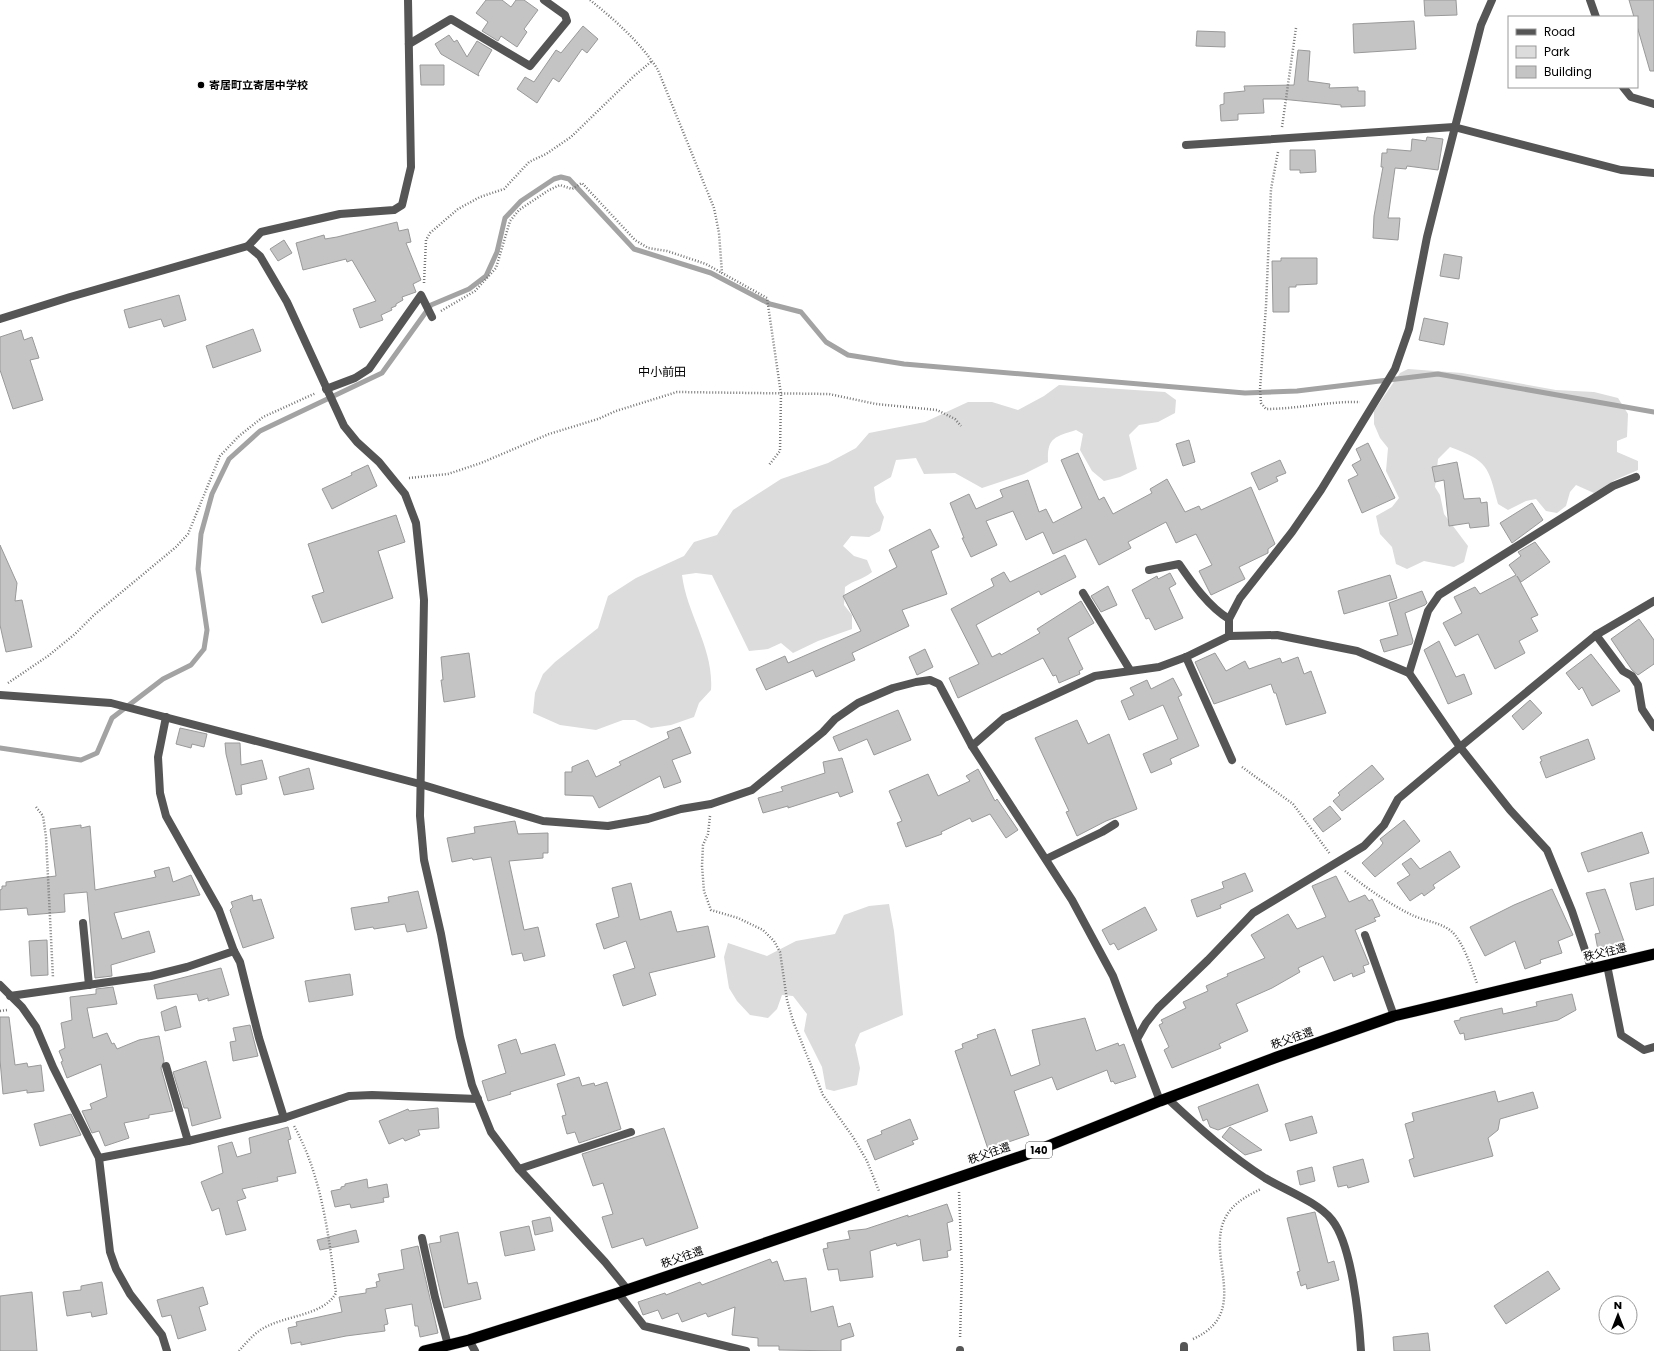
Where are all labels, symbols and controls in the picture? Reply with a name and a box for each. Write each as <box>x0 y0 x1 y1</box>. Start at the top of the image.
legend <box>1508 16 1638 88</box>
text: Road <box>1544 23 1575 40</box>
text: Park <box>1544 43 1571 60</box>
text: Building <box>1544 63 1592 80</box>
place label: 寄居町立寄居中学校 <box>209 77 308 93</box>
marker: 寄居町立寄居中学校 <box>196 80 206 90</box>
district label: 中小前田 <box>638 363 686 380</box>
street label: 秩父往還 <box>1582 939 1628 965</box>
street label: 秩父往還 <box>1269 1023 1315 1053</box>
street label: 秩父往還 <box>966 1138 1012 1168</box>
road number: 140 <box>1026 1142 1052 1158</box>
street label: 秩父往還 <box>659 1242 705 1272</box>
north arrow <box>1598 1295 1638 1335</box>
text: N <box>1614 1297 1622 1313</box>

